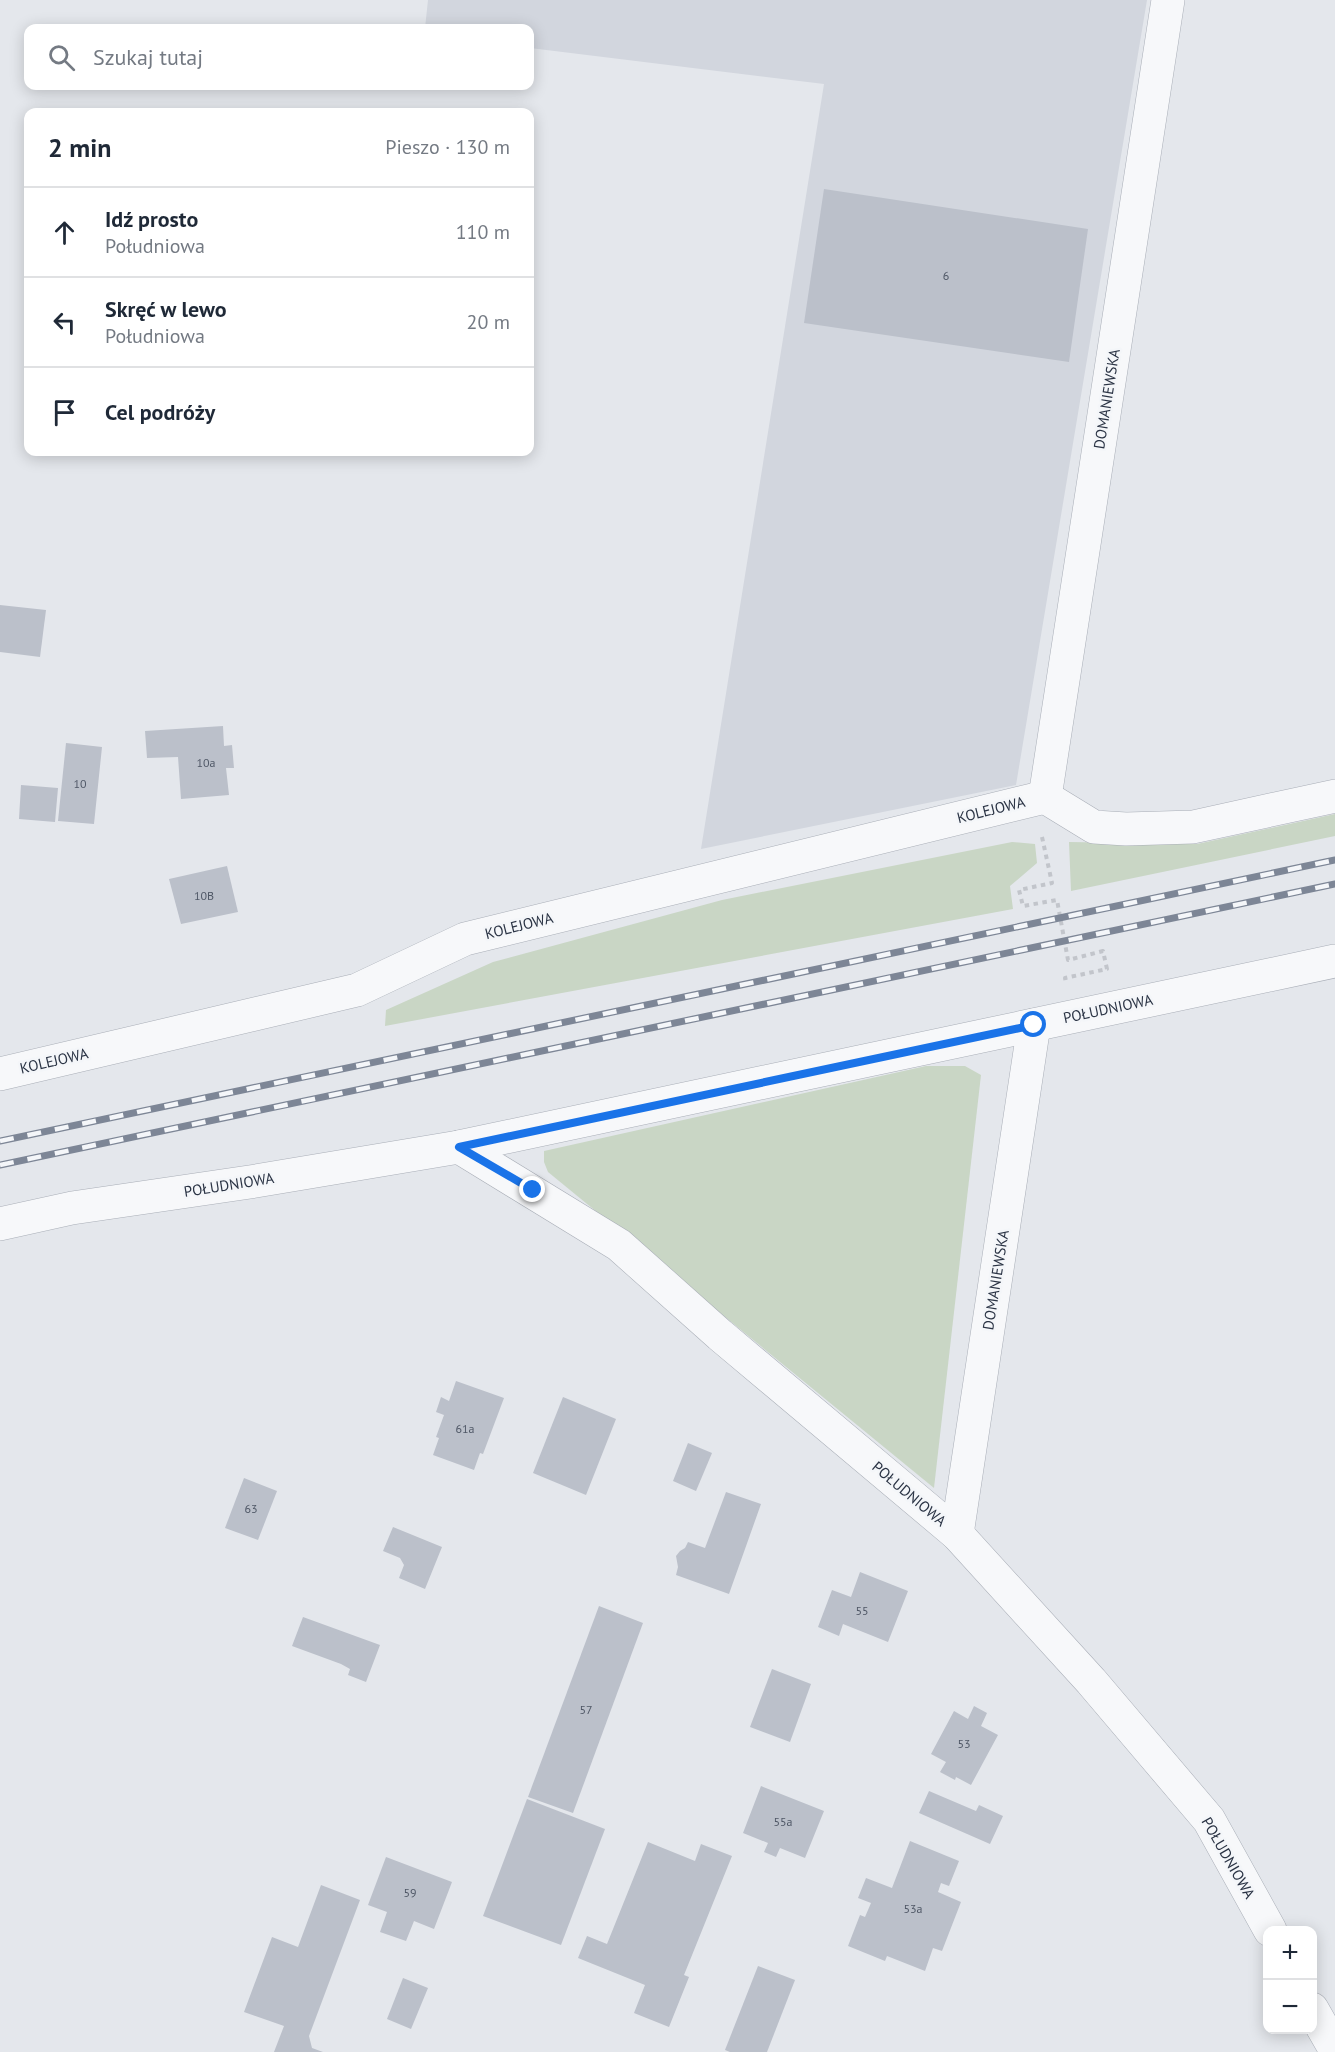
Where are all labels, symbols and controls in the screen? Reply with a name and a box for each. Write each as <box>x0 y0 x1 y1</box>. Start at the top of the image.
search box <box>24 24 534 90</box>
icon: search <box>45 41 78 74</box>
text: Szukaj tutaj <box>93 43 203 71</box>
text: 2 min <box>48 131 111 164</box>
text: Pieszo · 130 m <box>385 134 510 160</box>
text: Idź prosto <box>105 205 198 233</box>
icon: ahead <box>48 216 81 249</box>
text: 110 m <box>456 219 510 245</box>
text: Południowa <box>105 233 205 259</box>
house number: 6 <box>943 268 949 283</box>
text: Skręć w lewo <box>105 295 226 323</box>
icon: left <box>48 306 81 339</box>
text: 20 m <box>467 309 510 335</box>
text: Południowa <box>105 323 205 349</box>
street label: DOMANIEWSKA <box>1089 347 1124 450</box>
icon: arrive <box>48 396 81 429</box>
text: Cel podróży <box>105 398 215 426</box>
house number: 10a <box>196 755 216 770</box>
house number: 10 <box>73 776 87 791</box>
street label: KOLEJOWA <box>955 792 1027 827</box>
house number: 10B <box>194 888 214 903</box>
street label: KOLEJOWA <box>483 908 555 943</box>
street label: POŁUDNIOWA <box>1061 990 1155 1027</box>
route start <box>1020 1011 1046 1037</box>
street label: KOLEJOWA <box>18 1043 90 1078</box>
street label: POŁUDNIOWA <box>183 1168 276 1201</box>
route end <box>519 1176 545 1202</box>
street label: DOMANIEWSKA <box>978 1228 1013 1331</box>
house number: 61a <box>455 1421 475 1436</box>
street label: POŁUDNIOWA <box>868 1457 950 1530</box>
house number: 63 <box>244 1501 258 1516</box>
house number: 55 <box>855 1603 869 1618</box>
house number: 57 <box>579 1702 593 1717</box>
house number: 53 <box>957 1736 971 1751</box>
house number: 55a <box>773 1814 793 1829</box>
street label: POŁUDNIOWA <box>1197 1814 1260 1902</box>
house number: 59 <box>403 1885 417 1900</box>
house number: 53a <box>903 1901 923 1916</box>
map controls <box>1263 1926 1317 2034</box>
button: + <box>1263 1926 1317 1980</box>
button: − <box>1263 1980 1317 2034</box>

